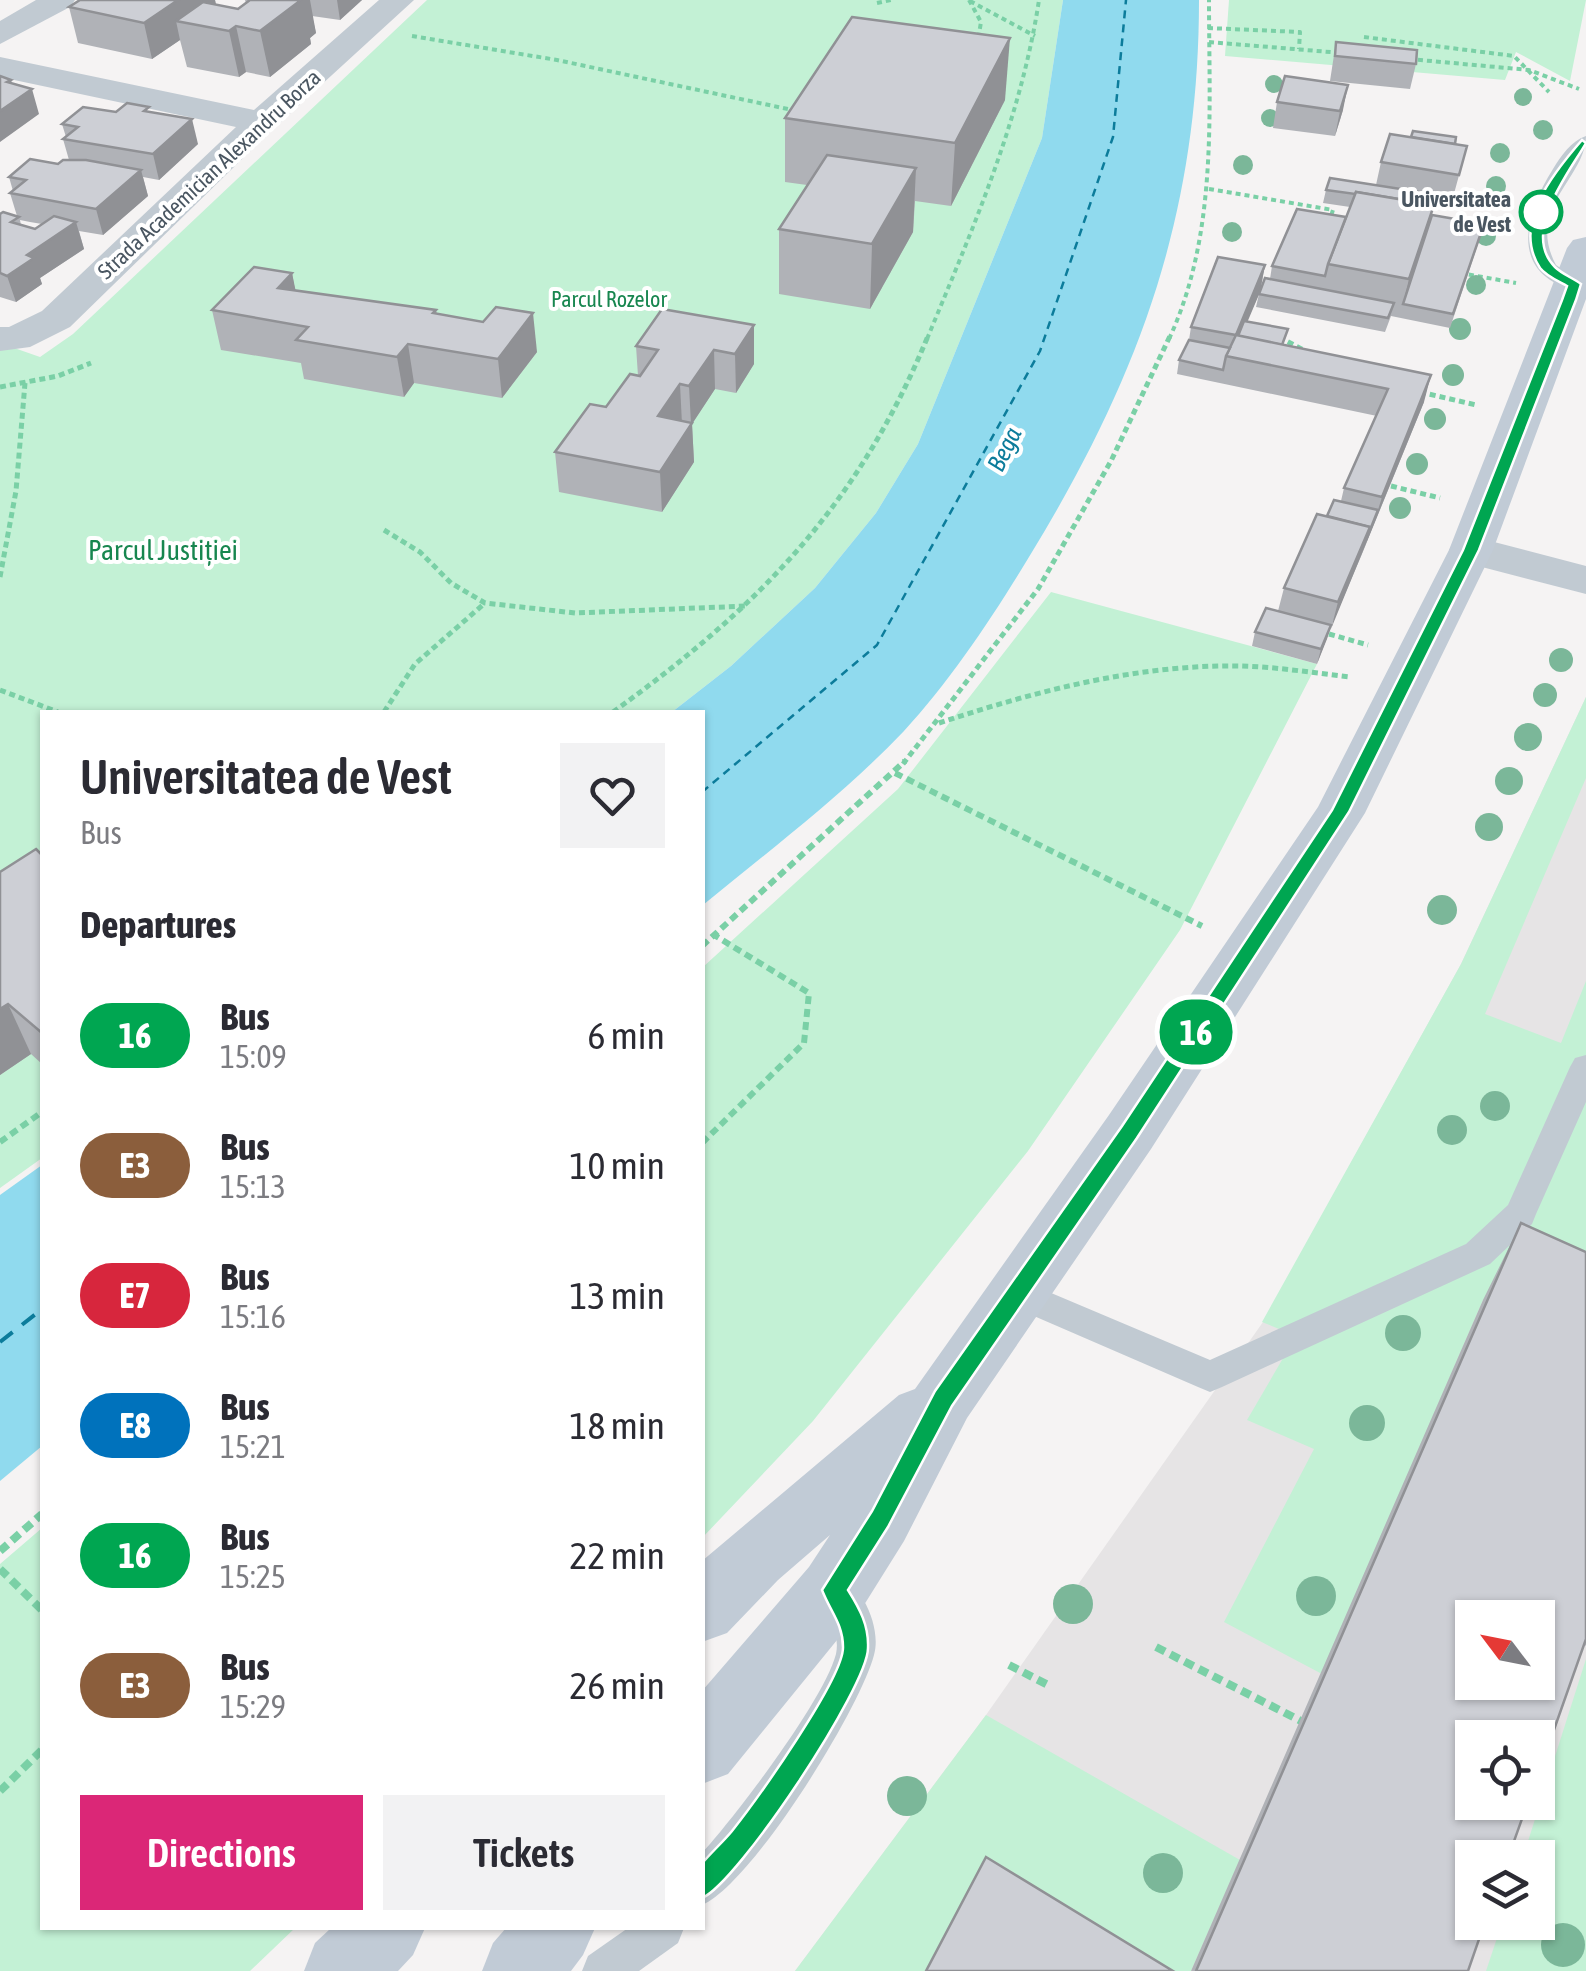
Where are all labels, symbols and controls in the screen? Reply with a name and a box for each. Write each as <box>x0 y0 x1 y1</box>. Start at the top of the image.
street label: Strada Academician Alexandru Borza <box>92 64 326 284</box>
place label: Universitatea de Vest <box>1401 186 1512 237</box>
marker: Universitatea de Vest <box>1520 191 1562 233</box>
park label: Parcul Rozelor <box>551 286 667 312</box>
water label: Bega <box>981 422 1027 476</box>
park label: Parcul Justiției <box>88 534 238 566</box>
button: heart <box>560 743 665 848</box>
text: Universitatea de Vest <box>80 749 452 804</box>
text: Bus <box>80 814 122 851</box>
text: Departures <box>80 903 236 946</box>
text: Bus <box>220 995 270 1038</box>
line badge: 16 <box>1151 1000 1241 1064</box>
text: 16 <box>1180 1012 1212 1052</box>
text: 6 min <box>587 1014 665 1057</box>
text: 16 <box>119 1015 151 1055</box>
text: 15:09 <box>220 1038 287 1075</box>
text: Bus <box>220 1125 270 1168</box>
text: 10 min <box>570 1144 665 1187</box>
text: E3 <box>119 1145 151 1185</box>
text: 15:13 <box>220 1168 286 1205</box>
text: Bus <box>220 1255 270 1298</box>
text: 13 min <box>570 1274 665 1317</box>
text: E7 <box>119 1275 151 1315</box>
text: 15:16 <box>220 1298 286 1335</box>
text: Bus <box>220 1385 270 1428</box>
text: 18 min <box>570 1404 665 1447</box>
text: E8 <box>119 1405 151 1445</box>
text: 15:21 <box>220 1428 286 1465</box>
text: Bus <box>220 1515 270 1558</box>
text: 22 min <box>570 1534 665 1577</box>
text: 16 <box>119 1535 151 1575</box>
text: 15:25 <box>220 1558 286 1595</box>
north arrow <box>1455 1600 1555 1700</box>
map controls <box>1455 1600 1555 1940</box>
text: Bus <box>220 1645 270 1688</box>
text: 26 min <box>570 1664 665 1707</box>
text: E3 <box>119 1665 151 1705</box>
text: 15:29 <box>220 1688 286 1725</box>
button: locate <box>1455 1720 1555 1820</box>
button: Directions <box>80 1795 363 1910</box>
button: Tickets <box>383 1795 665 1910</box>
button: layers <box>1455 1840 1555 1940</box>

